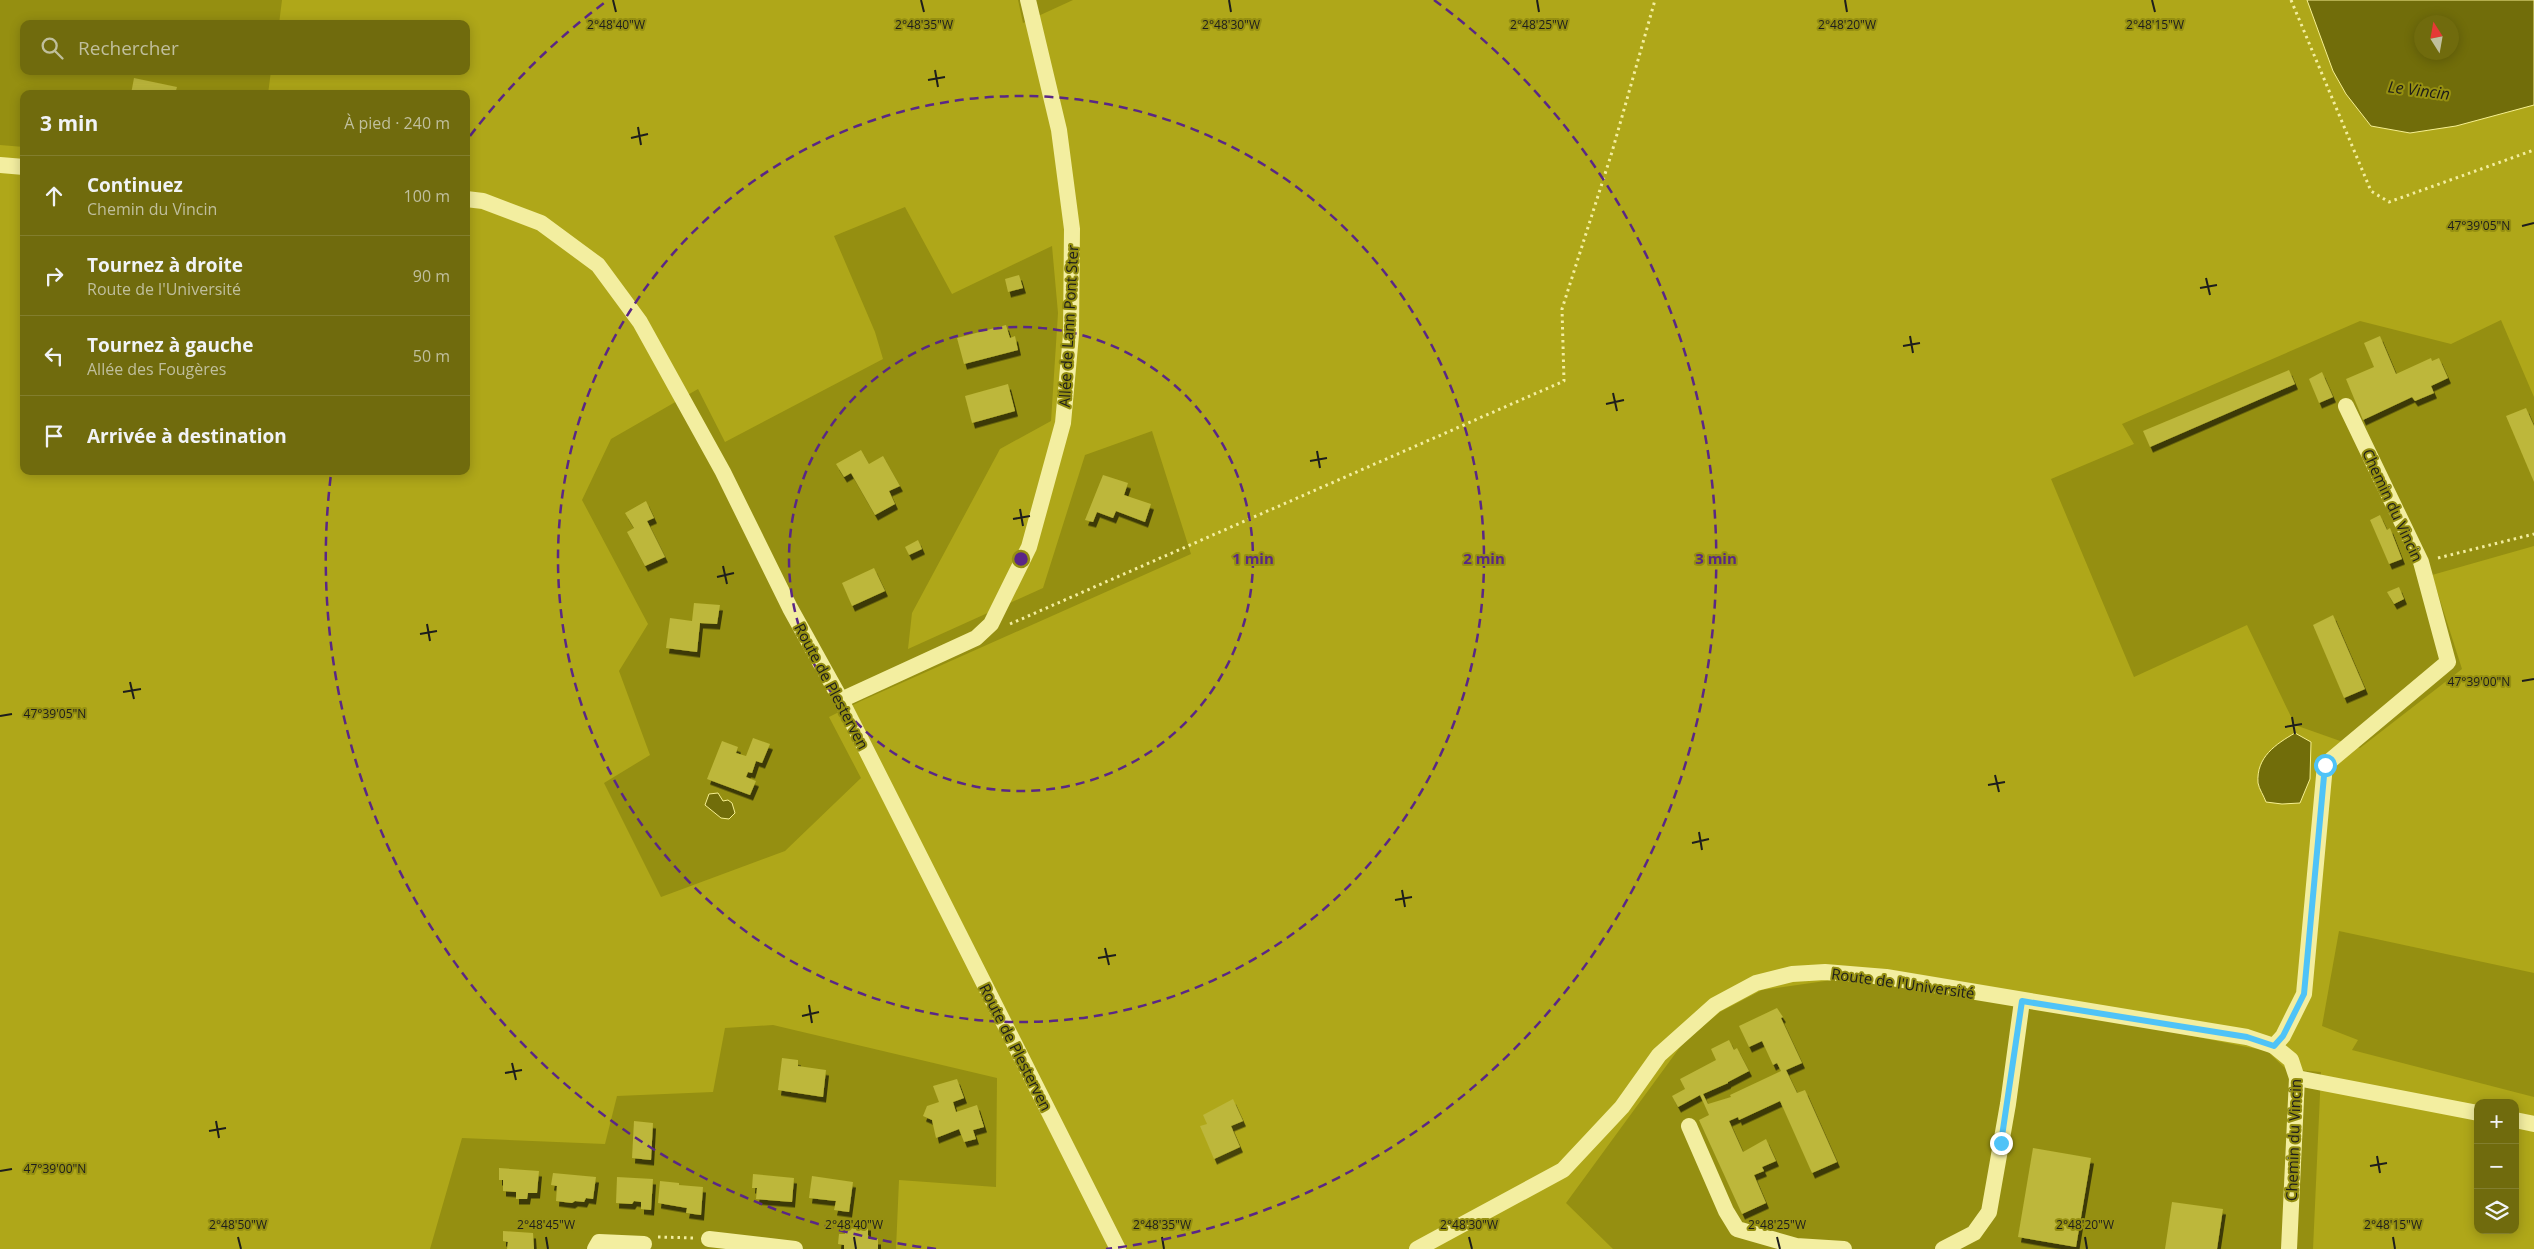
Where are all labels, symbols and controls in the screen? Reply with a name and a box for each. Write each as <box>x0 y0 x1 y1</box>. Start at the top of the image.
north arrow <box>2414 15 2459 60</box>
text: 2°48'40"W <box>587 16 645 33</box>
text: 2°48'35"W <box>895 16 953 33</box>
text: 2°48'30"W <box>1202 16 1260 33</box>
text: 2°48'25"W <box>1510 16 1568 33</box>
text: 2°48'20"W <box>1818 16 1876 33</box>
text: 2°48'15"W <box>2126 16 2184 33</box>
search box <box>20 20 470 75</box>
icon: search <box>38 34 66 62</box>
text: Rechercher <box>78 35 179 61</box>
water label: Le Vincin <box>2387 75 2451 105</box>
text: 3 min <box>40 109 98 137</box>
text: À pied · 240 m <box>344 112 450 134</box>
text: Continuez <box>87 172 183 198</box>
icon: ahead <box>40 182 68 210</box>
text: 100 m <box>404 185 450 207</box>
text: Chemin du Vincin <box>87 198 217 220</box>
text: 47°39'05"N <box>2448 217 2510 234</box>
street label: Allée de Lann Pont Ster <box>1054 244 1082 408</box>
text: Tournez à droite <box>87 252 243 278</box>
icon: right <box>40 262 68 290</box>
text: 90 m <box>413 265 450 287</box>
text: Route de l'Université <box>87 278 241 300</box>
text: Tournez à gauche <box>87 332 253 358</box>
icon: left <box>40 342 68 370</box>
text: 50 m <box>413 345 450 367</box>
text: Allée des Fougères <box>87 358 226 380</box>
icon: arrive <box>40 422 68 450</box>
text: Arrivée à destination <box>87 423 287 449</box>
street label: Chemin du Vincin <box>2358 445 2428 565</box>
text: 1 min <box>1232 548 1274 568</box>
text: 2 min <box>1463 548 1505 568</box>
text: 3 min <box>1695 548 1737 568</box>
centre of rings <box>1012 550 1030 568</box>
street label: Route de Plesterven <box>790 619 874 753</box>
text: 47°39'00"N <box>2448 673 2510 690</box>
text: 47°39'05"N <box>24 705 86 722</box>
route start <box>2314 754 2337 777</box>
street label: Route de l'Université <box>1830 963 1976 1003</box>
street label: Route de Plesterven <box>975 980 1057 1114</box>
street label: Chemin du Vincin <box>2281 1079 2305 1201</box>
map controls <box>2474 1099 2519 1234</box>
button: + <box>2474 1099 2519 1144</box>
route end <box>1990 1132 2013 1155</box>
button: − <box>2474 1144 2519 1189</box>
text: 47°39'00"N <box>24 1160 86 1177</box>
button: layers <box>2474 1189 2519 1234</box>
text: 2°48'50"W <box>209 1216 267 1233</box>
text: 2°48'45"W <box>517 1216 575 1233</box>
text: 2°48'40"W <box>825 1216 883 1233</box>
text: 2°48'35"W <box>1133 1216 1191 1233</box>
text: 2°48'30"W <box>1440 1216 1498 1233</box>
text: 2°48'25"W <box>1748 1216 1806 1233</box>
text: 2°48'20"W <box>2056 1216 2114 1233</box>
text: 2°48'15"W <box>2364 1216 2422 1233</box>

